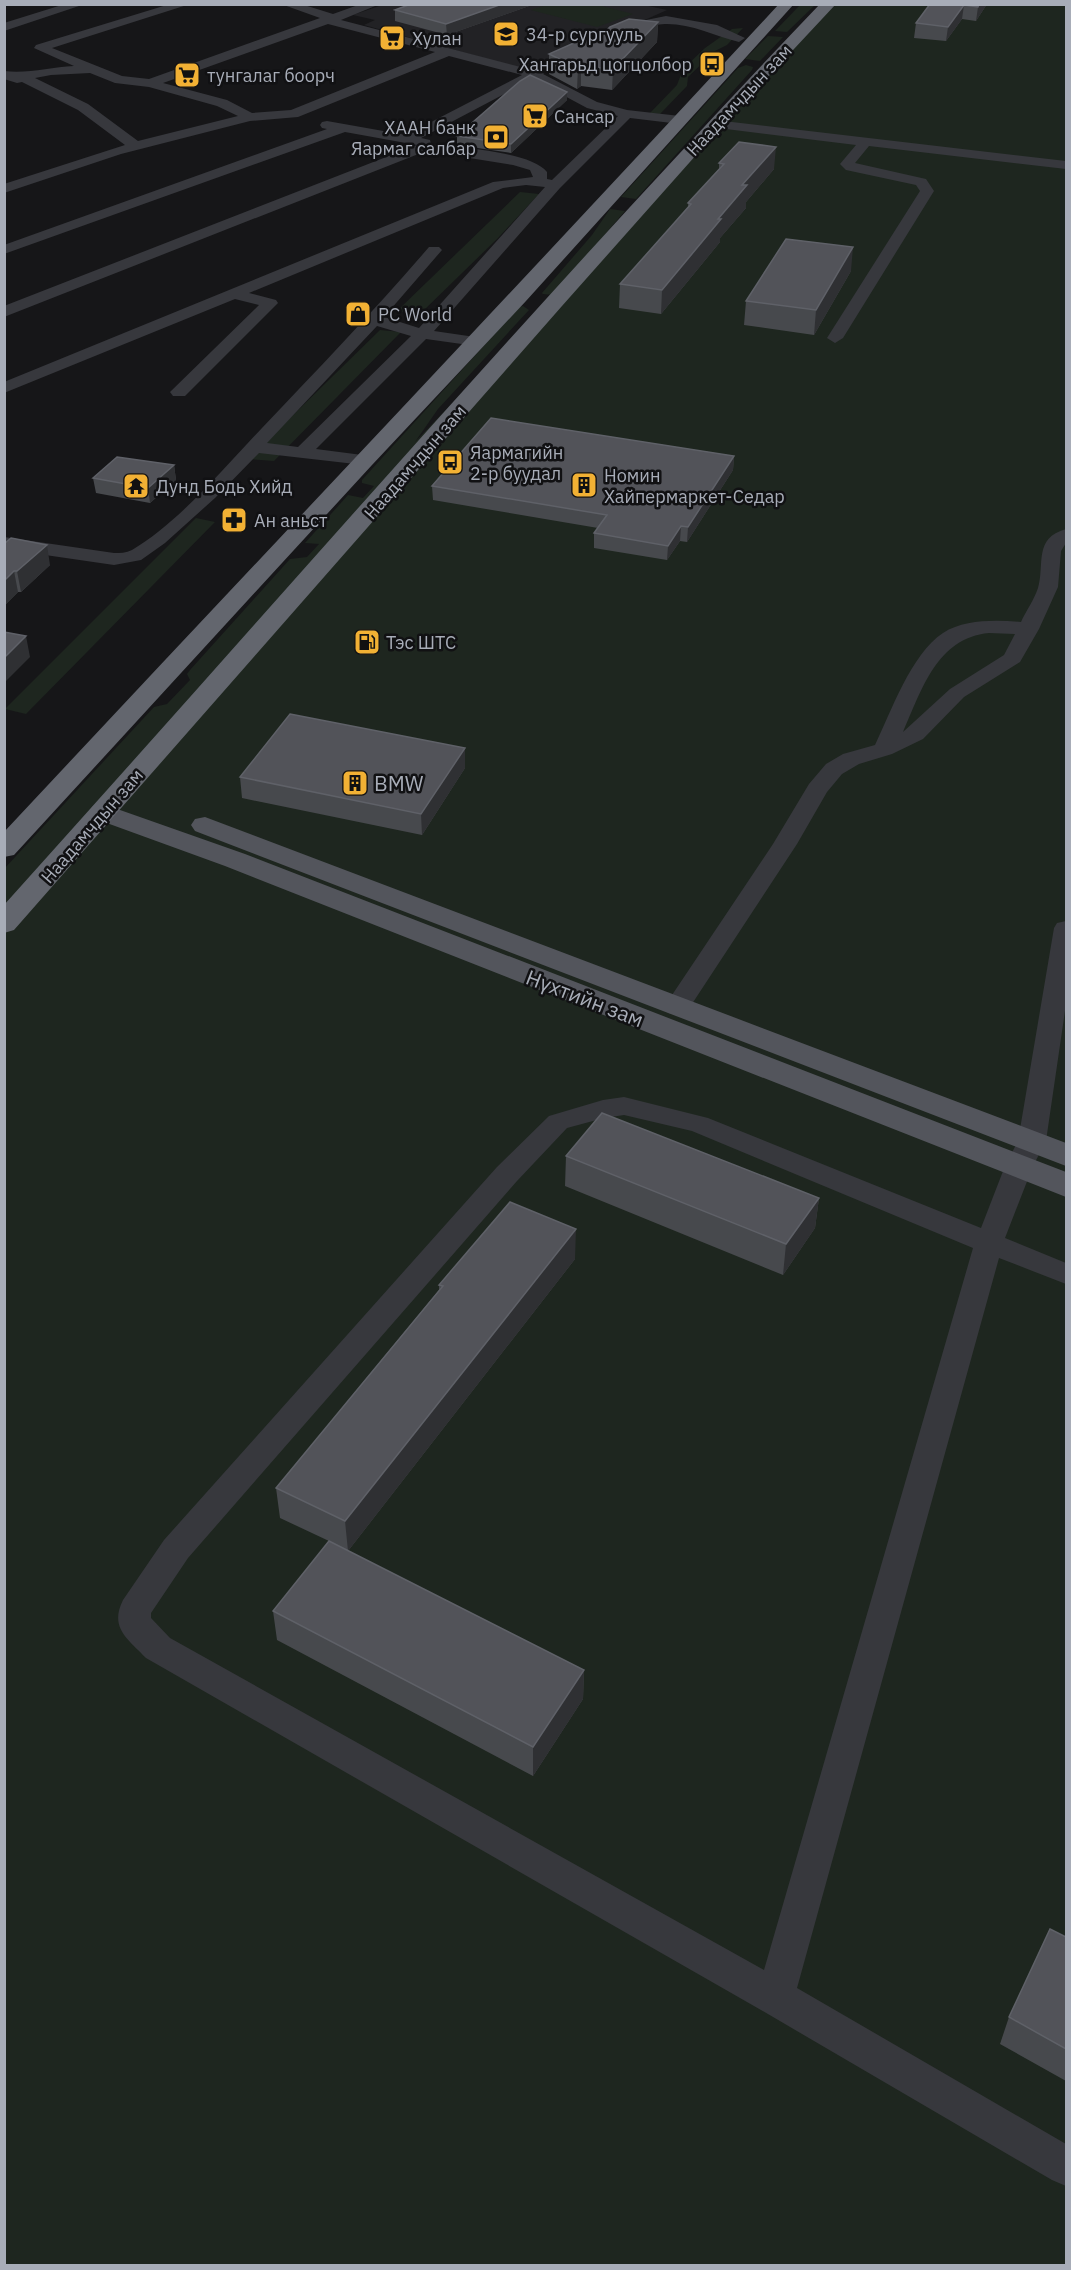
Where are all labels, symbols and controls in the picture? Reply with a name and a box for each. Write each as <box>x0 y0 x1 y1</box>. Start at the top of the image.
school or university icon: 34-р сургууль <box>491 19 521 49</box>
supermarket icon: Хулан <box>377 23 407 53</box>
place label: 34-р сургууль <box>526 23 643 46</box>
place label: Хулан <box>412 27 462 50</box>
street label: Наадамчдын зам <box>681 39 797 161</box>
bus stop icon: Хангарьд цогцолбор <box>697 49 727 79</box>
place label: Хангарьд цогцолбор <box>519 53 692 76</box>
supermarket icon: тунгалаг боорч <box>172 60 202 90</box>
place label: тунгалаг боорч <box>207 64 335 87</box>
supermarket icon: Сансар <box>520 101 550 131</box>
place label: Сансар <box>554 105 614 128</box>
place label: ХААН банк Яармаг салбар <box>351 116 476 160</box>
bank icon: ХААН банк Яармаг салбар <box>481 122 511 152</box>
shop icon: PC World <box>343 299 373 329</box>
place label: PC World <box>378 303 452 326</box>
street label: Наадамчдын зам <box>359 400 471 524</box>
place label: Яармагийн 2-р буудал <box>470 441 563 485</box>
bus stop icon: Яармагийн 2-р буудал <box>435 447 465 477</box>
place label: Номин Хайпермаркет-Седар <box>604 464 785 508</box>
building icon: Номин Хайпермаркет-Седар <box>569 470 599 500</box>
temple icon: Дунд Бодь Хийд <box>121 471 151 501</box>
place label: Дунд Бодь Хийд <box>156 475 293 498</box>
pharmacy icon: Ан аньст <box>219 505 249 535</box>
place label: Ан аньст <box>254 509 328 532</box>
fuel station icon: Тэс ШТС <box>352 627 382 657</box>
place label: Тэс ШТС <box>386 631 456 654</box>
street label: Наадамчдын зам <box>36 764 148 888</box>
building icon: BMW <box>340 768 370 798</box>
place label: BMW <box>374 769 424 797</box>
street label: Нүхтийн зам <box>522 963 648 1033</box>

